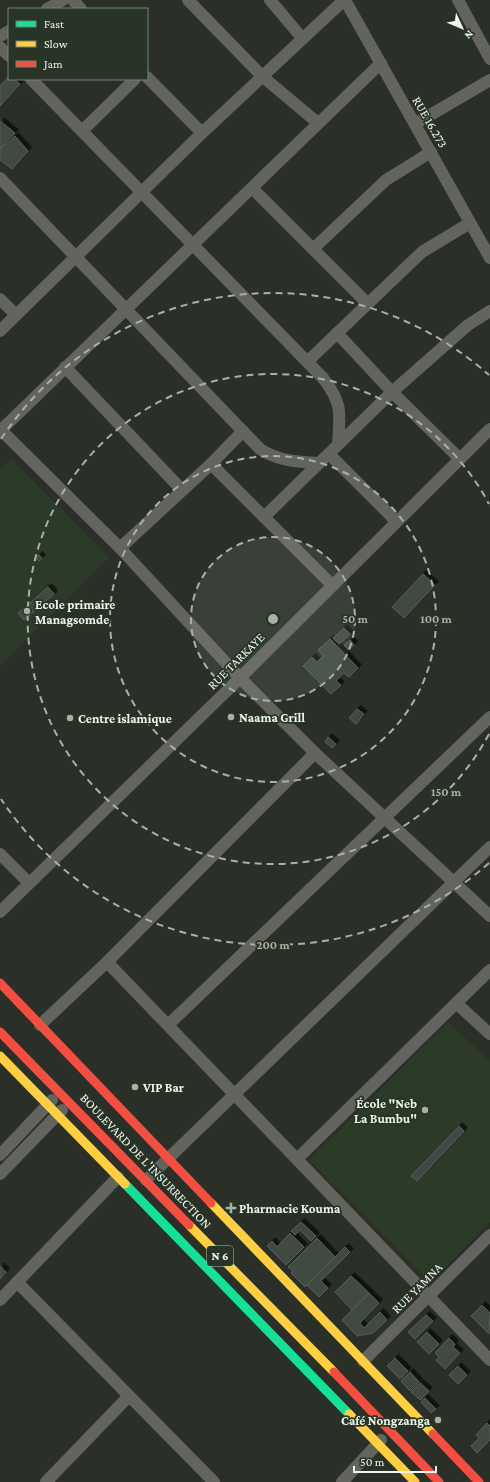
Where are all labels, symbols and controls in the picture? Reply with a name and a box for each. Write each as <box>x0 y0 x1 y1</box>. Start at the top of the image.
legend <box>8 8 148 80</box>
north arrow <box>442 8 482 48</box>
text: Fast <box>44 17 65 31</box>
text: N <box>462 28 476 42</box>
text: Slow <box>44 37 68 51</box>
text: Jam <box>43 57 63 71</box>
street label: RUE 16.273 <box>409 94 451 150</box>
place label: Ecole primaire Managsomde <box>35 597 115 627</box>
marker: Ecole primaire Managsomde <box>22 606 32 616</box>
centre of rings <box>266 612 280 626</box>
text: 50 m <box>342 612 369 626</box>
text: 100 m <box>420 612 453 626</box>
street label: RUE TARKAYE <box>204 629 268 693</box>
place label: Naama Grill <box>239 710 305 725</box>
place label: Centre islamique <box>78 711 172 726</box>
marker: Naama Grill <box>226 712 236 722</box>
marker: Centre islamique <box>65 713 75 723</box>
text: 150 m <box>431 785 462 799</box>
text: 200 m <box>256 938 290 952</box>
place label: VIP Bar <box>142 1080 185 1095</box>
marker: VIP Bar <box>130 1082 140 1092</box>
street label: BOULEVARD DE L'INSURRECTION <box>77 1090 215 1232</box>
place label: École "Neb La Bumbu" <box>354 1096 417 1126</box>
marker: École "Neb La Bumbu" <box>420 1105 430 1115</box>
place label: Pharmacie Kouma <box>239 1201 341 1216</box>
marker: Pharmacie Kouma <box>226 1203 236 1213</box>
road number: N 6 <box>207 1246 233 1266</box>
street label: RUE YAMNA <box>389 1259 446 1316</box>
place label: Café Nongzanga <box>341 1413 431 1428</box>
marker: Café Nongzanga <box>433 1415 443 1425</box>
scale bar <box>354 1448 436 1474</box>
text: 50 m <box>360 1455 385 1469</box>

